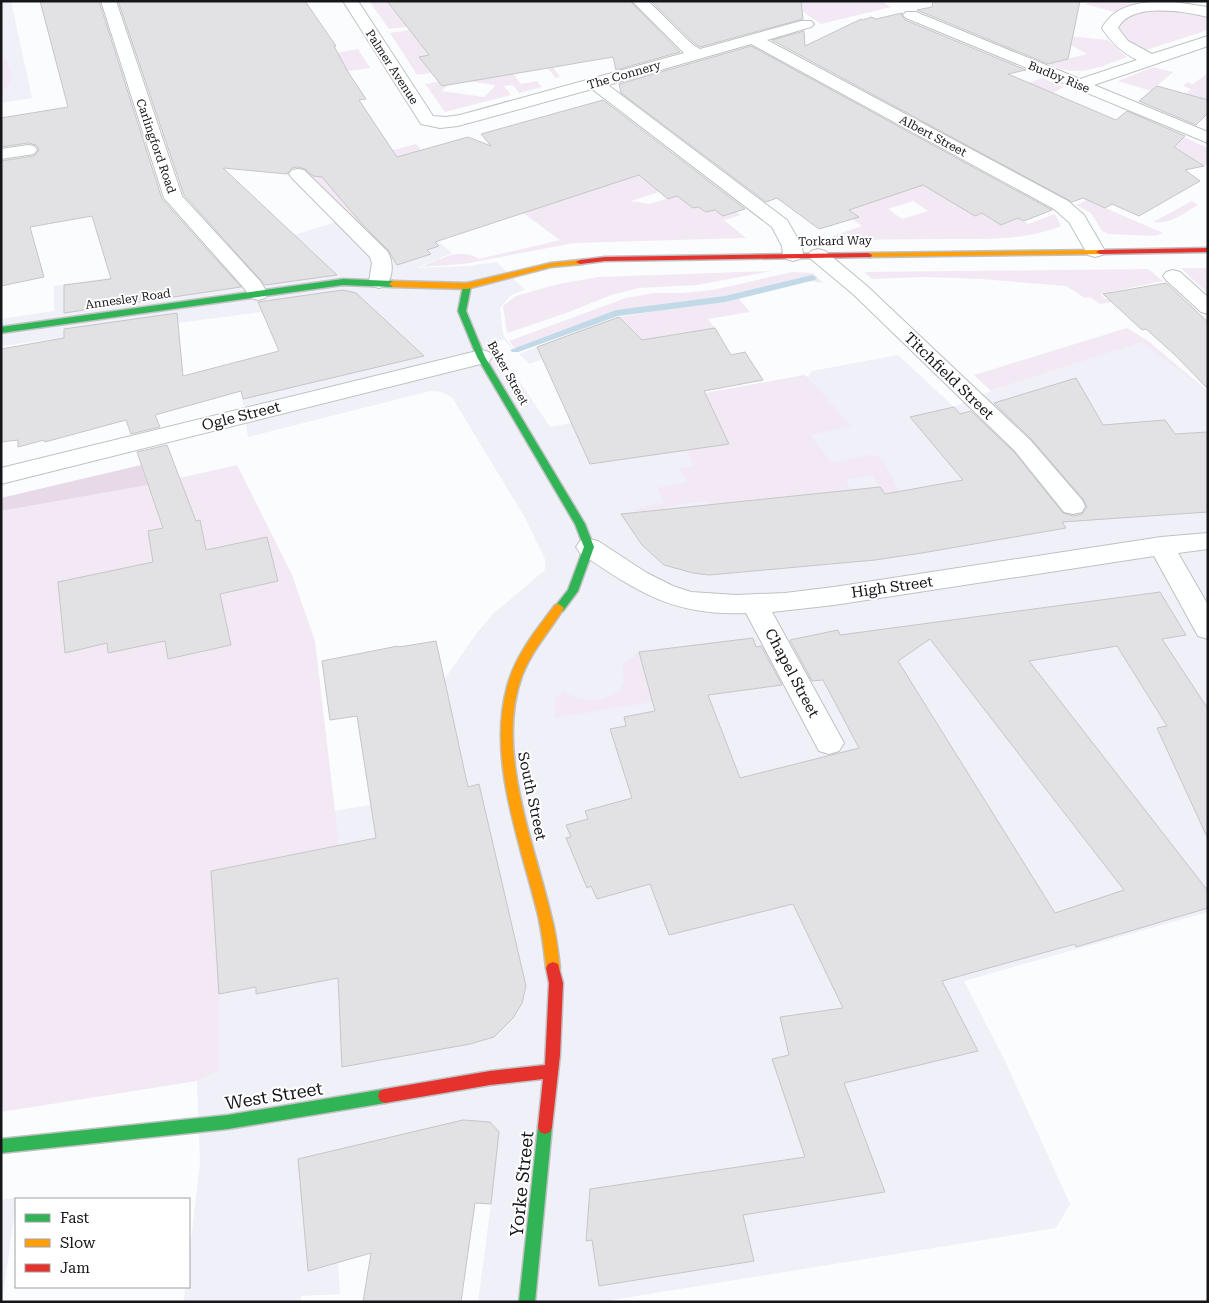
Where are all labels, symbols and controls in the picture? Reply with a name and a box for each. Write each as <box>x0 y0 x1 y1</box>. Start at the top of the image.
street label: Palmer Avenue <box>363 27 422 107</box>
street label: The Connery <box>586 58 663 92</box>
street label: Budby Rise <box>1026 58 1092 96</box>
street label: Carlingford Road <box>133 97 179 195</box>
street label: Albert Street <box>897 113 969 160</box>
street label: Torkard Way <box>798 233 873 249</box>
street label: Annesley Road <box>84 286 172 312</box>
street label: Titchfield Street <box>900 329 998 424</box>
street label: Baker Street <box>485 339 532 408</box>
street label: Ogle Street <box>200 397 282 434</box>
street label: High Street <box>850 572 934 602</box>
street label: Chapel Street <box>761 626 823 721</box>
street label: South Street <box>514 750 550 842</box>
street label: West Street <box>223 1077 325 1114</box>
street label: Yorke Street <box>506 1130 538 1238</box>
legend <box>15 1198 190 1288</box>
text: Fast <box>60 1209 90 1227</box>
text: Slow <box>60 1234 96 1252</box>
text: Jam <box>60 1259 90 1277</box>

